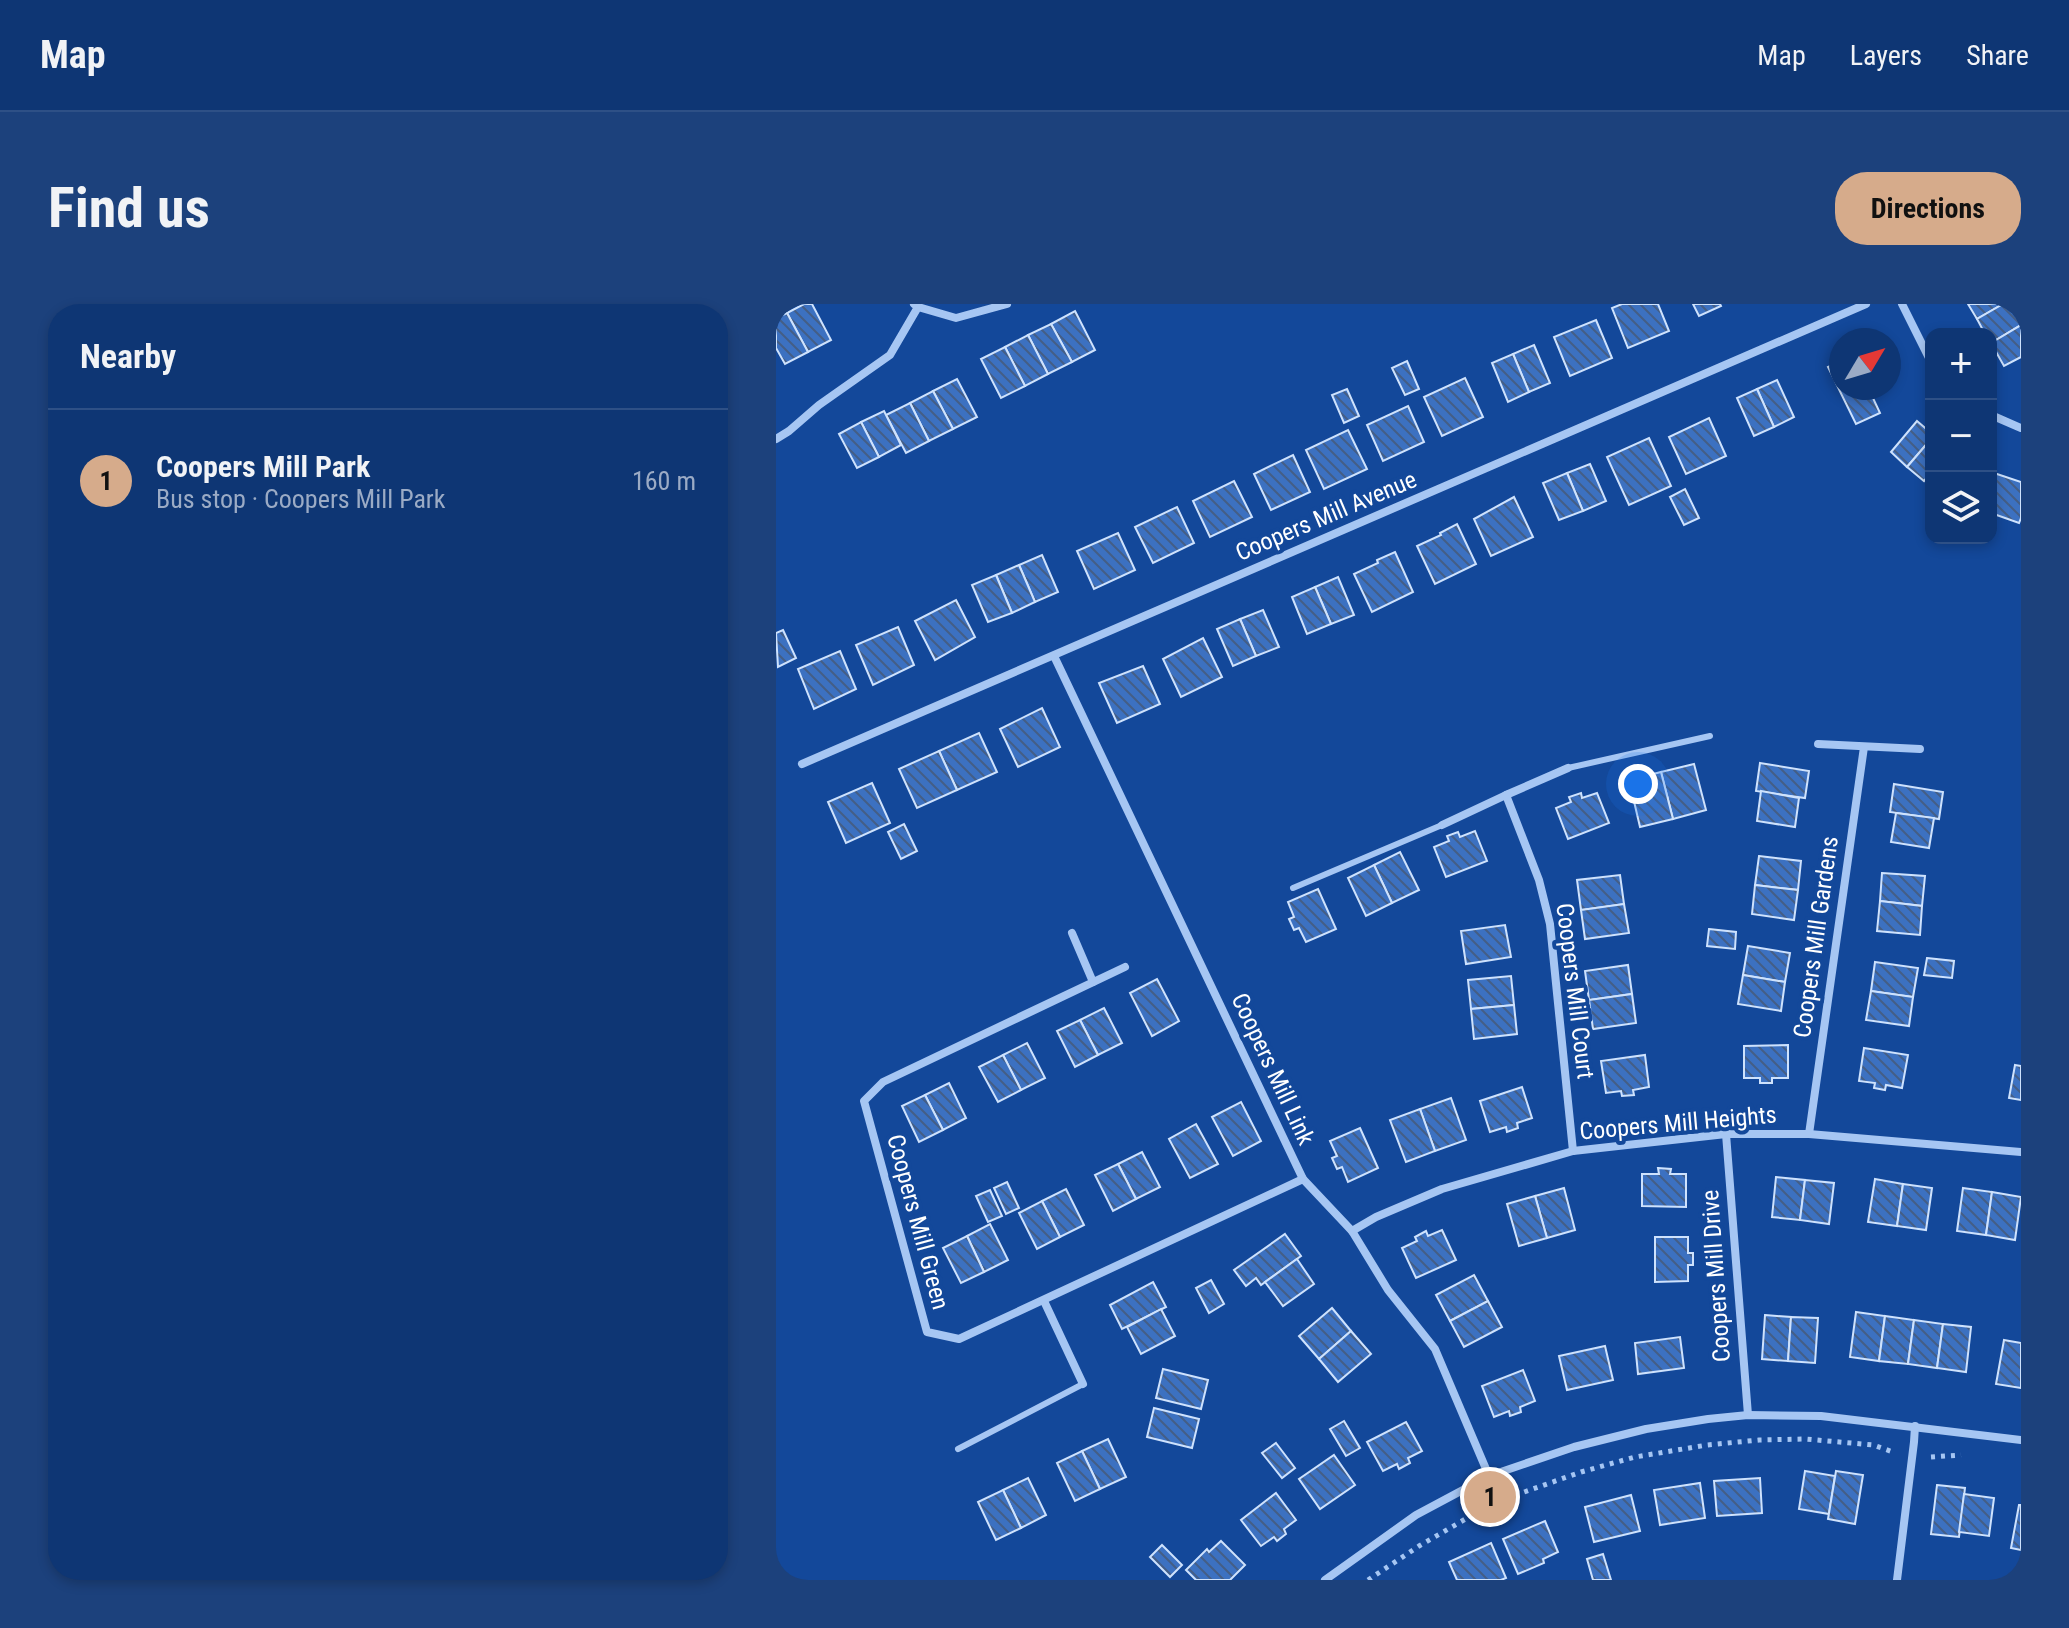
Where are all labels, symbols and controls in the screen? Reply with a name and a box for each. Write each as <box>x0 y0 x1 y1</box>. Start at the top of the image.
text: Map <box>40 33 106 77</box>
text: Map <box>1757 39 1806 72</box>
text: Layers <box>1850 39 1922 72</box>
text: Share <box>1966 39 2029 72</box>
button: Directions <box>1835 172 2021 245</box>
text: Find us <box>48 175 210 241</box>
north arrow <box>1829 328 1901 400</box>
map controls <box>1925 328 1997 544</box>
button: + <box>1925 328 1997 400</box>
text: Nearby <box>80 336 176 376</box>
button: − <box>1925 400 1997 472</box>
text: Coopers Mill Park <box>156 449 370 484</box>
street label: Coopers Mill Avenue <box>1231 465 1421 567</box>
text: 1 <box>99 466 113 496</box>
text: 160 m <box>632 466 696 496</box>
button: layers <box>1925 472 1997 544</box>
text: Bus stop · Coopers Mill Park <box>156 484 446 514</box>
your location <box>1618 764 1658 804</box>
street label: Coopers Mill Gardens <box>1788 834 1844 1040</box>
street label: Coopers Mill Court <box>1550 901 1600 1081</box>
street label: Coopers Mill Link <box>1226 989 1320 1149</box>
street label: Coopers Mill Heights <box>1578 1100 1778 1146</box>
street label: Coopers Mill Green <box>881 1131 955 1313</box>
street label: Coopers Mill Drive <box>1696 1189 1736 1363</box>
pin: 1 <box>1464 1467 1516 1527</box>

